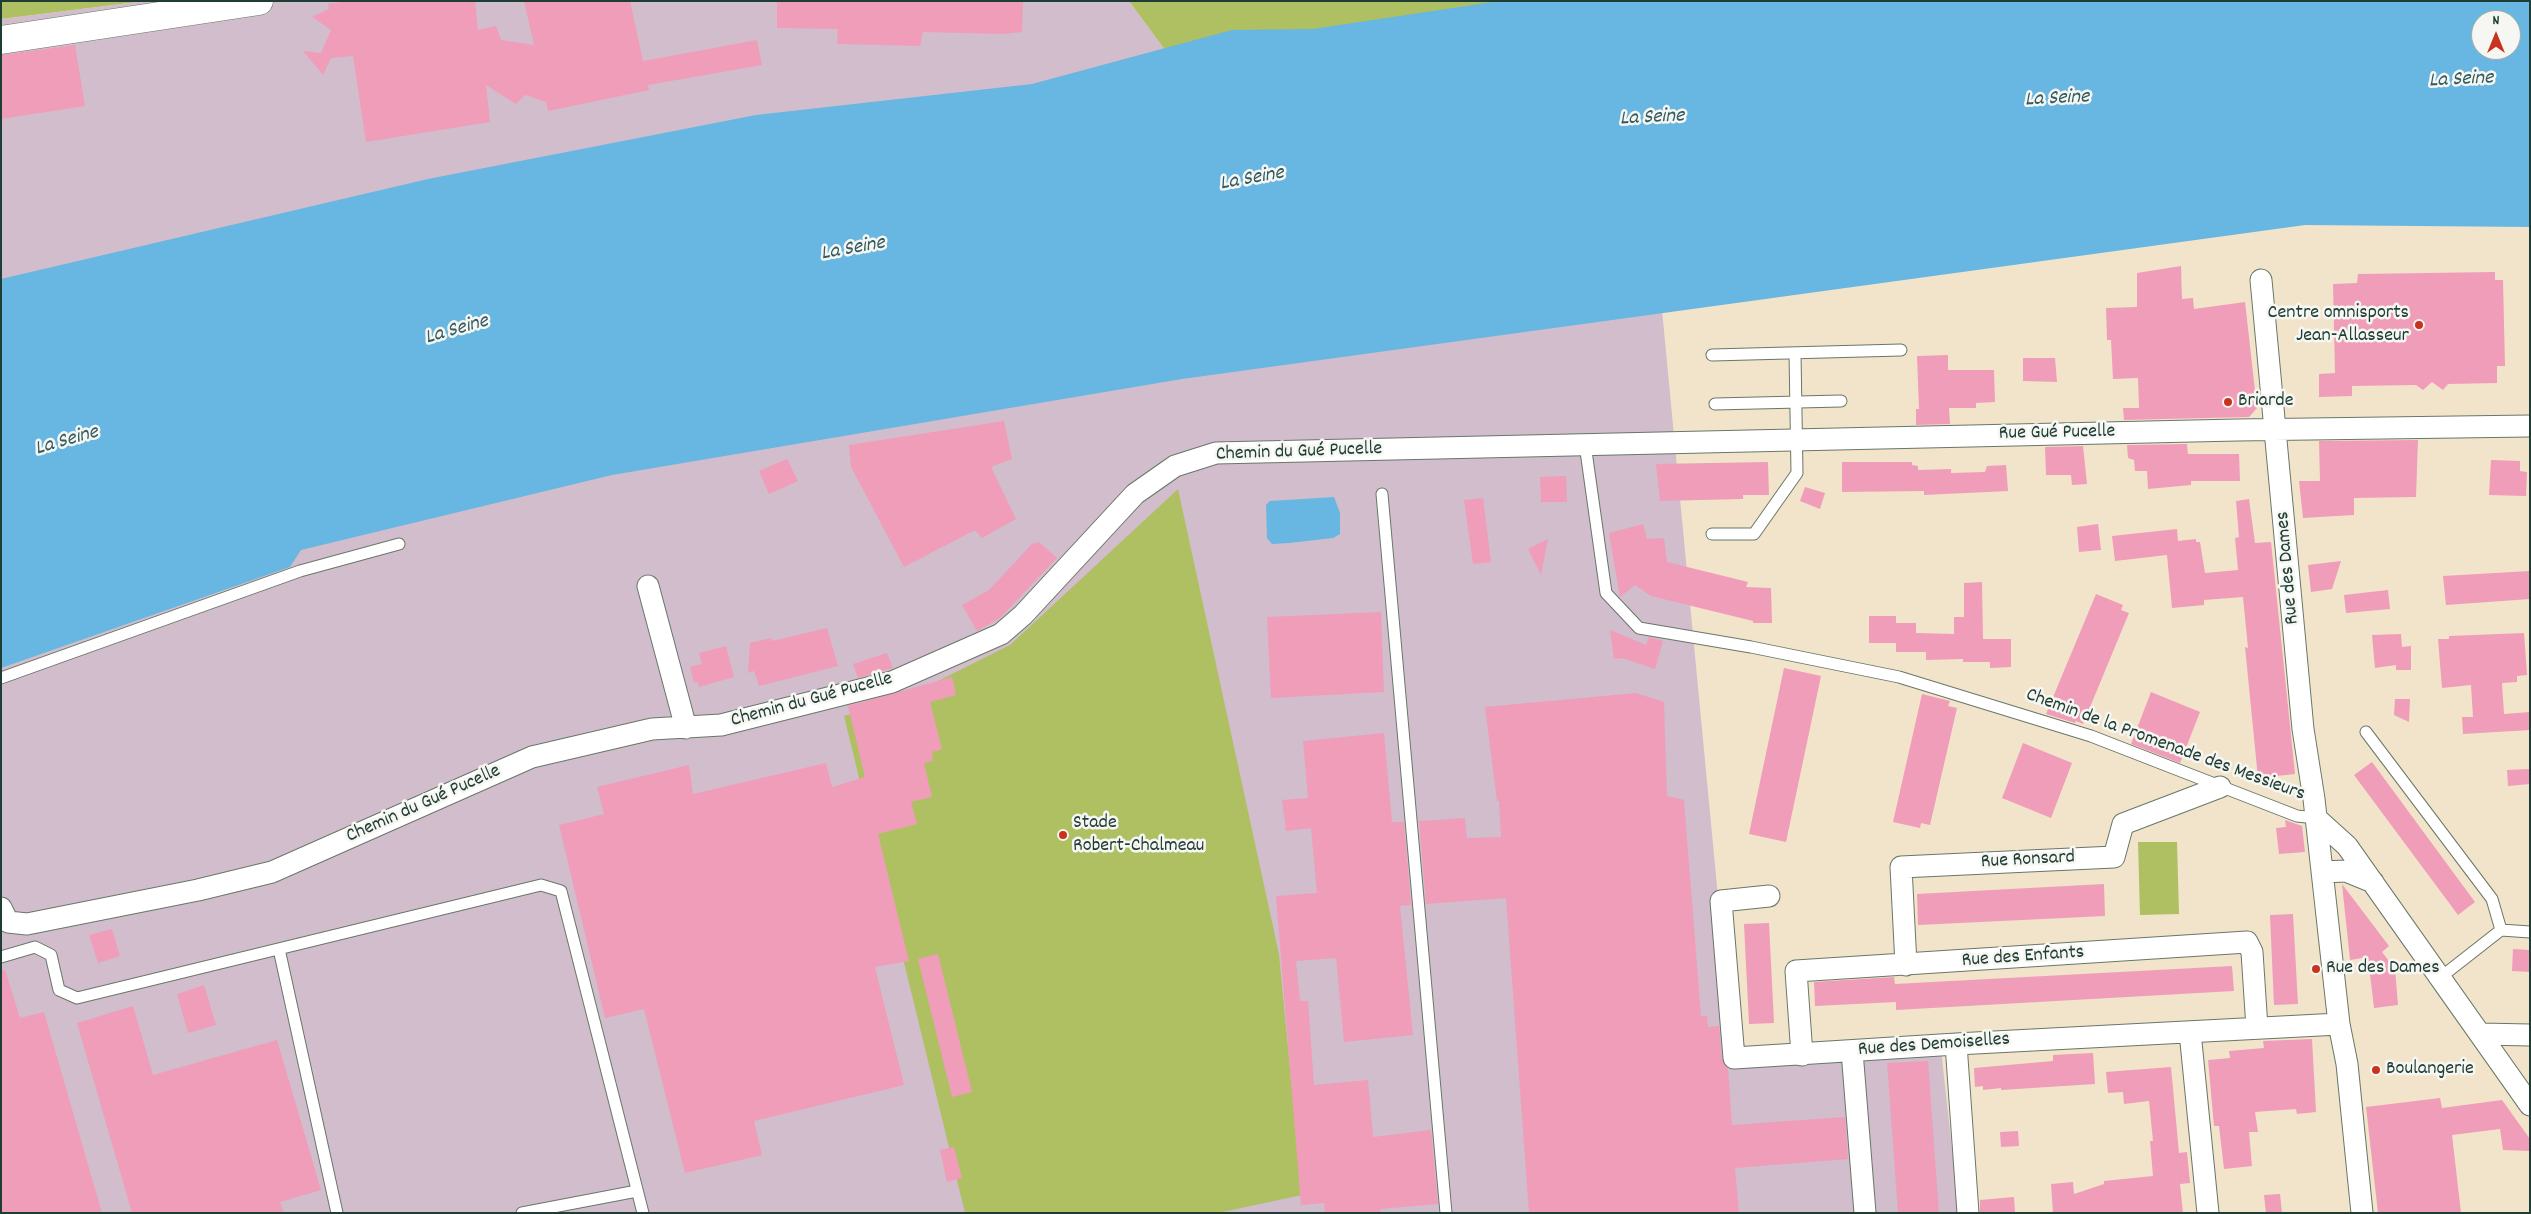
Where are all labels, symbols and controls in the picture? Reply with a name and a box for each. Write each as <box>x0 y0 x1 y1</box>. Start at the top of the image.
north arrow <box>2471 10 2521 60</box>
text: N <box>2493 11 2499 31</box>
water label: La Seine <box>2428 67 2494 95</box>
water label: La Seine <box>2024 86 2090 114</box>
water label: La Seine <box>1619 105 1685 133</box>
water label: La Seine <box>1218 162 1286 198</box>
water label: La Seine <box>819 232 887 268</box>
place label: Centre omnisports Jean-Allasseur <box>2268 302 2409 349</box>
water label: La Seine <box>423 310 491 352</box>
marker: Centre omnisports Jean-Allasseur <box>2413 319 2425 331</box>
place label: Briarde <box>2238 390 2294 414</box>
marker: Briarde <box>2222 396 2234 408</box>
water label: La Seine <box>33 421 101 463</box>
street label: Rue Gué Pucelle <box>1999 421 2115 447</box>
street label: Chemin du Gué Pucelle <box>1215 438 1383 468</box>
street label: Rue des Dames <box>2272 510 2306 626</box>
street label: Chemin du Gué Pucelle <box>729 668 895 734</box>
street label: Chemin de la Promenade des Messieurs <box>2022 684 2308 808</box>
street label: Chemin du Gué Pucelle <box>343 760 505 850</box>
place label: Stade Robert-Chalmeau <box>1073 812 1204 859</box>
marker: Stade Robert-Chalmeau <box>1057 829 1069 841</box>
street label: Rue Ronsard <box>1980 847 2076 875</box>
street label: Rue des Enfants <box>1961 942 2085 974</box>
place label: Rue des Dames <box>2326 957 2440 981</box>
marker: Rue des Dames <box>2310 963 2322 975</box>
street label: Rue des Demoiselles <box>1857 1029 2011 1063</box>
place label: Boulangerie <box>2386 1058 2474 1082</box>
marker: Boulangerie <box>2370 1064 2382 1076</box>

